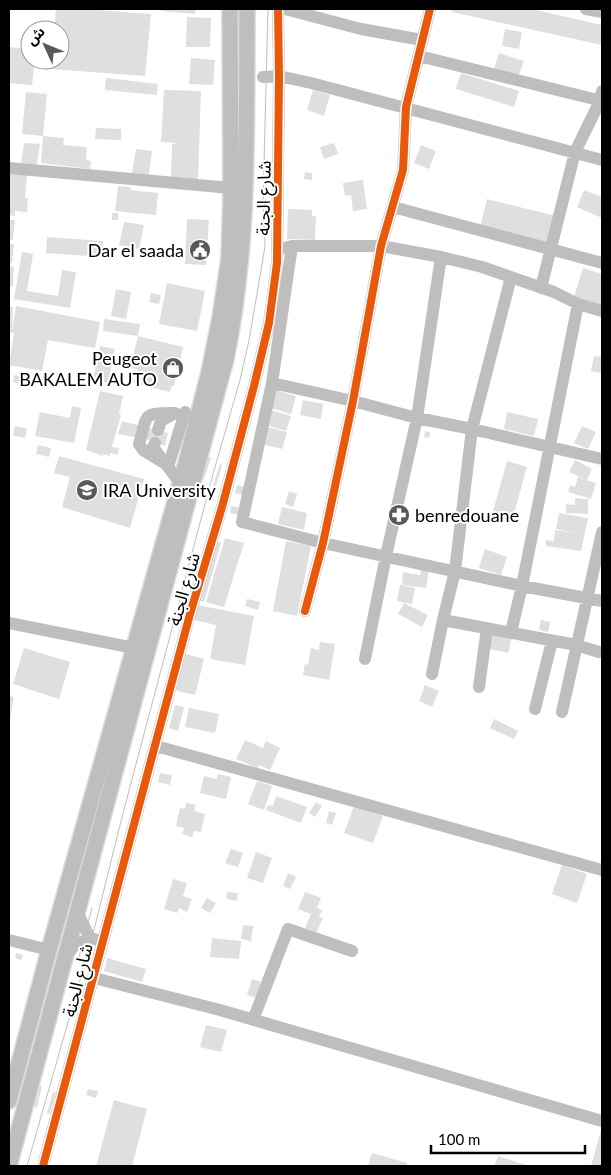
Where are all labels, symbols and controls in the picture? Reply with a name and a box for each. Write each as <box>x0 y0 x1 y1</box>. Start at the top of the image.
north arrow <box>20 20 70 70</box>
text: ش <box>23 23 48 48</box>
street label: شارع الجنة <box>251 160 279 236</box>
public building icon: Dar el saada <box>188 238 212 262</box>
place label: Dar el saada <box>88 239 184 261</box>
place label: Peugeot BAKALEM AUTO <box>19 347 158 390</box>
shop icon: Peugeot BAKALEM AUTO <box>161 356 185 380</box>
school or university icon: IRA University <box>75 478 99 502</box>
place label: IRA University <box>103 479 216 501</box>
pharmacy icon: benredouane <box>387 503 411 527</box>
place label: benredouane <box>415 504 519 526</box>
street label: شارع الجنة <box>162 550 208 629</box>
street label: شارع الجنة <box>57 941 101 1020</box>
scale bar <box>431 1122 585 1154</box>
text: 100 m <box>438 1130 480 1148</box>

